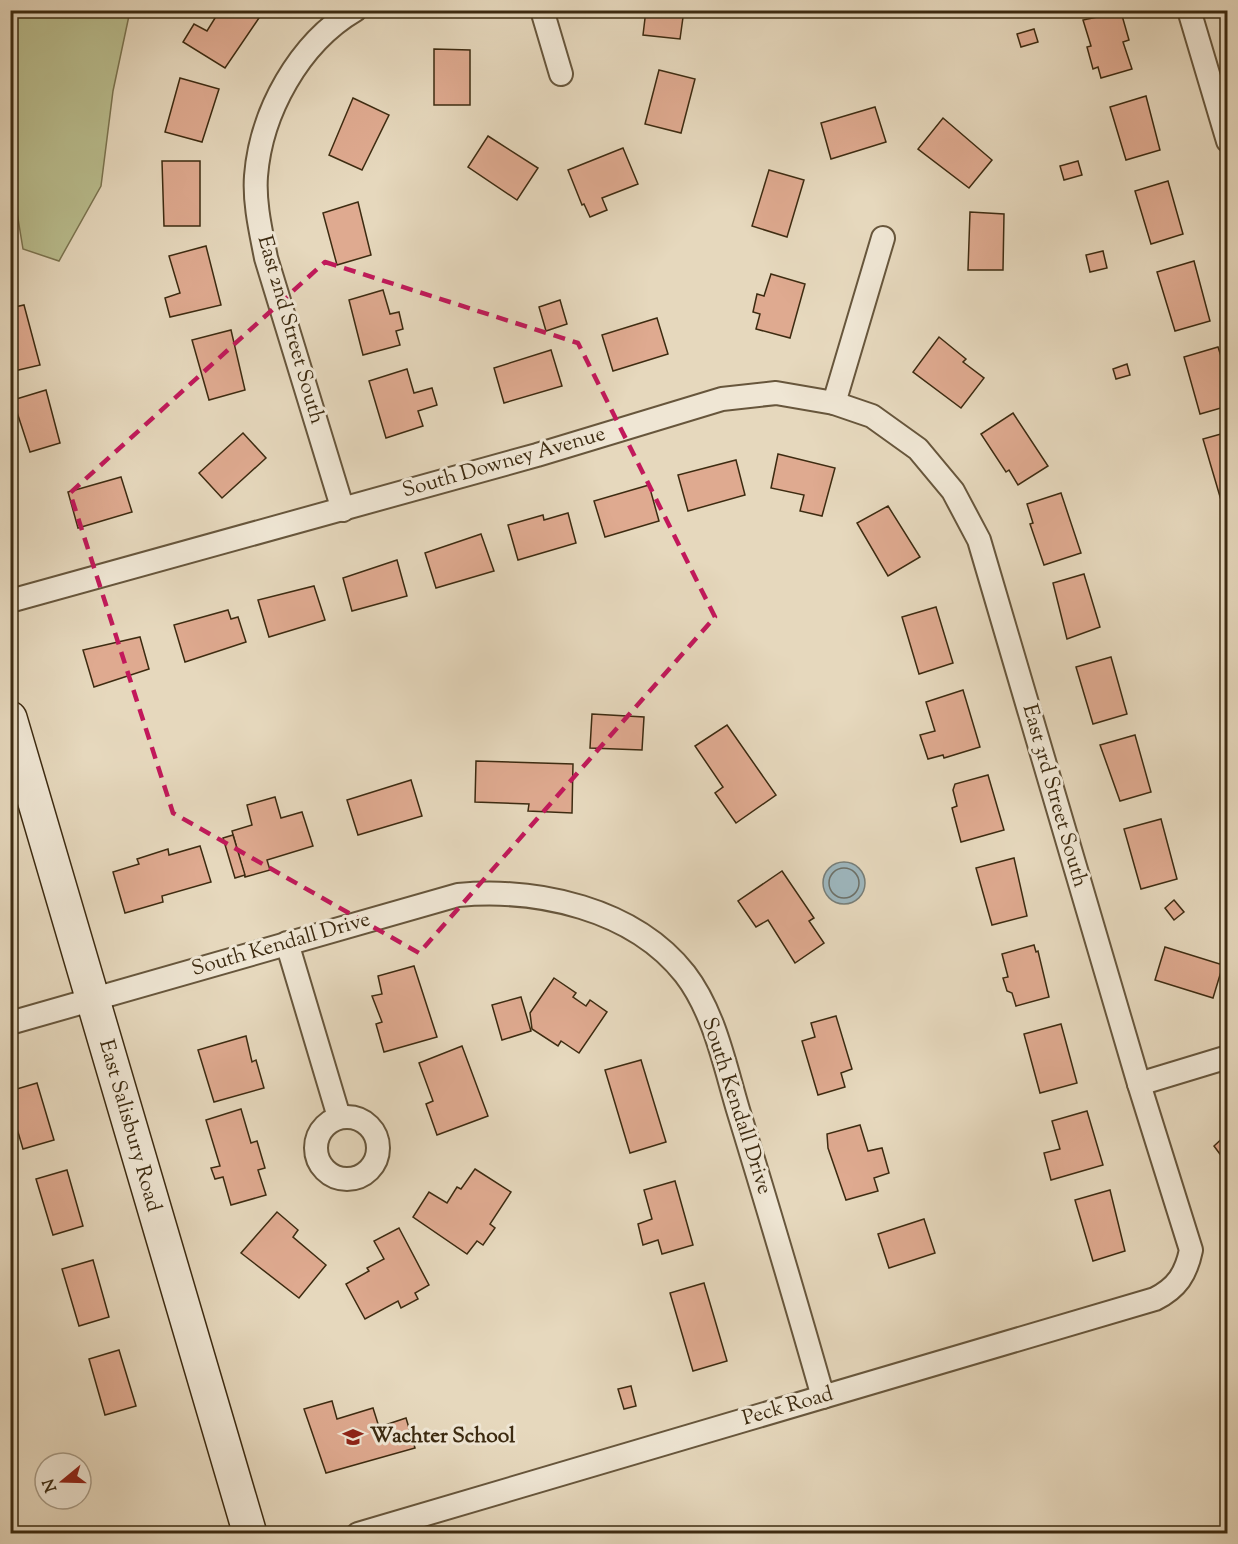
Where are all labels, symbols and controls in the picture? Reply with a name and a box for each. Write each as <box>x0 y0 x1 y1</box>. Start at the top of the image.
street label: East 2nd Street South <box>249 232 331 428</box>
street label: South Downey Avenue <box>399 420 609 506</box>
street label: East 3rd Street South <box>1014 701 1094 891</box>
street label: South Kendall Drive <box>188 905 374 985</box>
street label: South Kendall Drive <box>693 1014 779 1198</box>
street label: East Salisbury Road <box>90 1036 168 1216</box>
street label: Peck Road <box>739 1380 837 1434</box>
place label: Wachter School <box>370 1422 515 1452</box>
school or university icon: Wachter School <box>341 1425 365 1449</box>
north arrow <box>33 1451 93 1511</box>
text: N <box>38 1475 64 1495</box>

